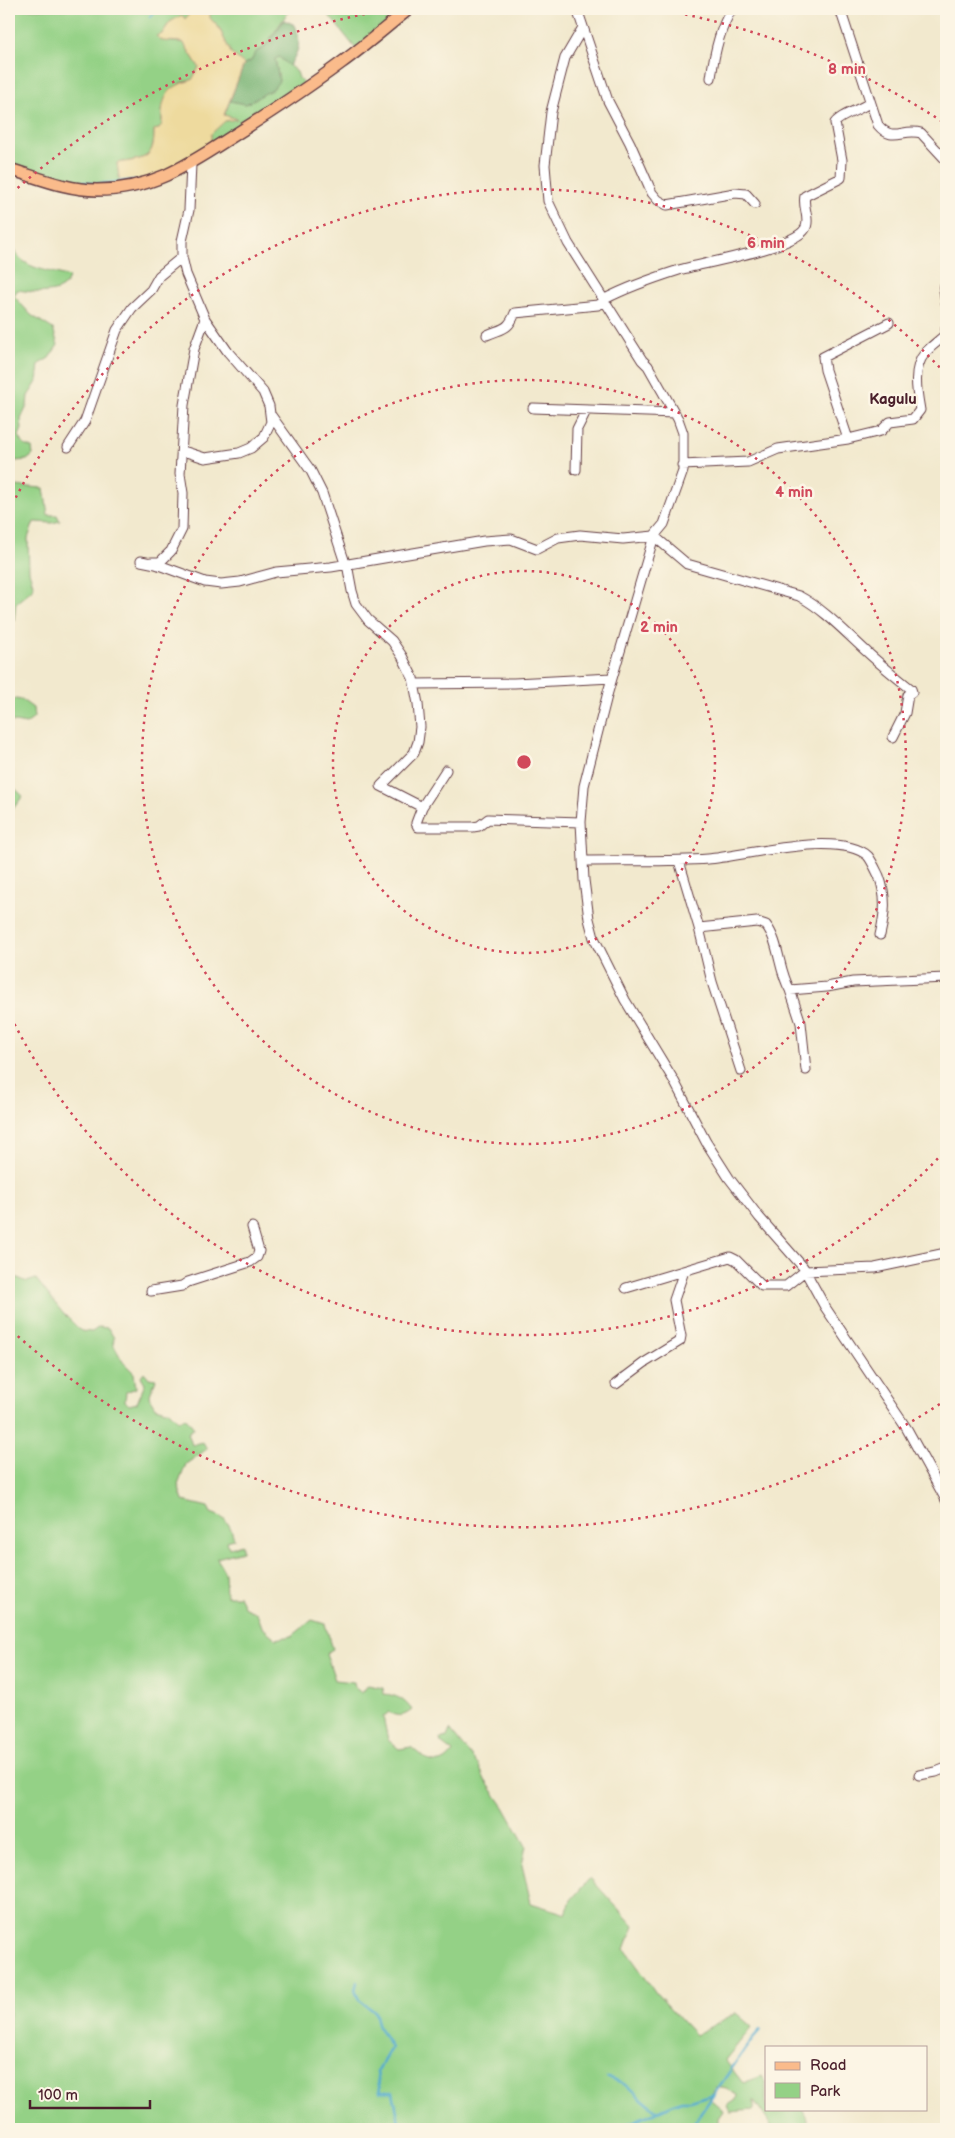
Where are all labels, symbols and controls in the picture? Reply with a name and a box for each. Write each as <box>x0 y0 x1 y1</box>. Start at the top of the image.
text: 8 min <box>828 60 866 79</box>
text: 6 min <box>747 234 785 253</box>
district label: Kagulu <box>869 390 917 409</box>
text: 4 min <box>775 483 813 502</box>
text: 2 min <box>640 618 678 637</box>
centre of rings <box>515 753 533 771</box>
legend <box>765 2046 928 2110</box>
text: Road <box>810 2056 846 2075</box>
scale bar <box>30 2078 150 2110</box>
text: Park <box>810 2082 841 2101</box>
text: 100 m <box>38 2086 78 2105</box>

